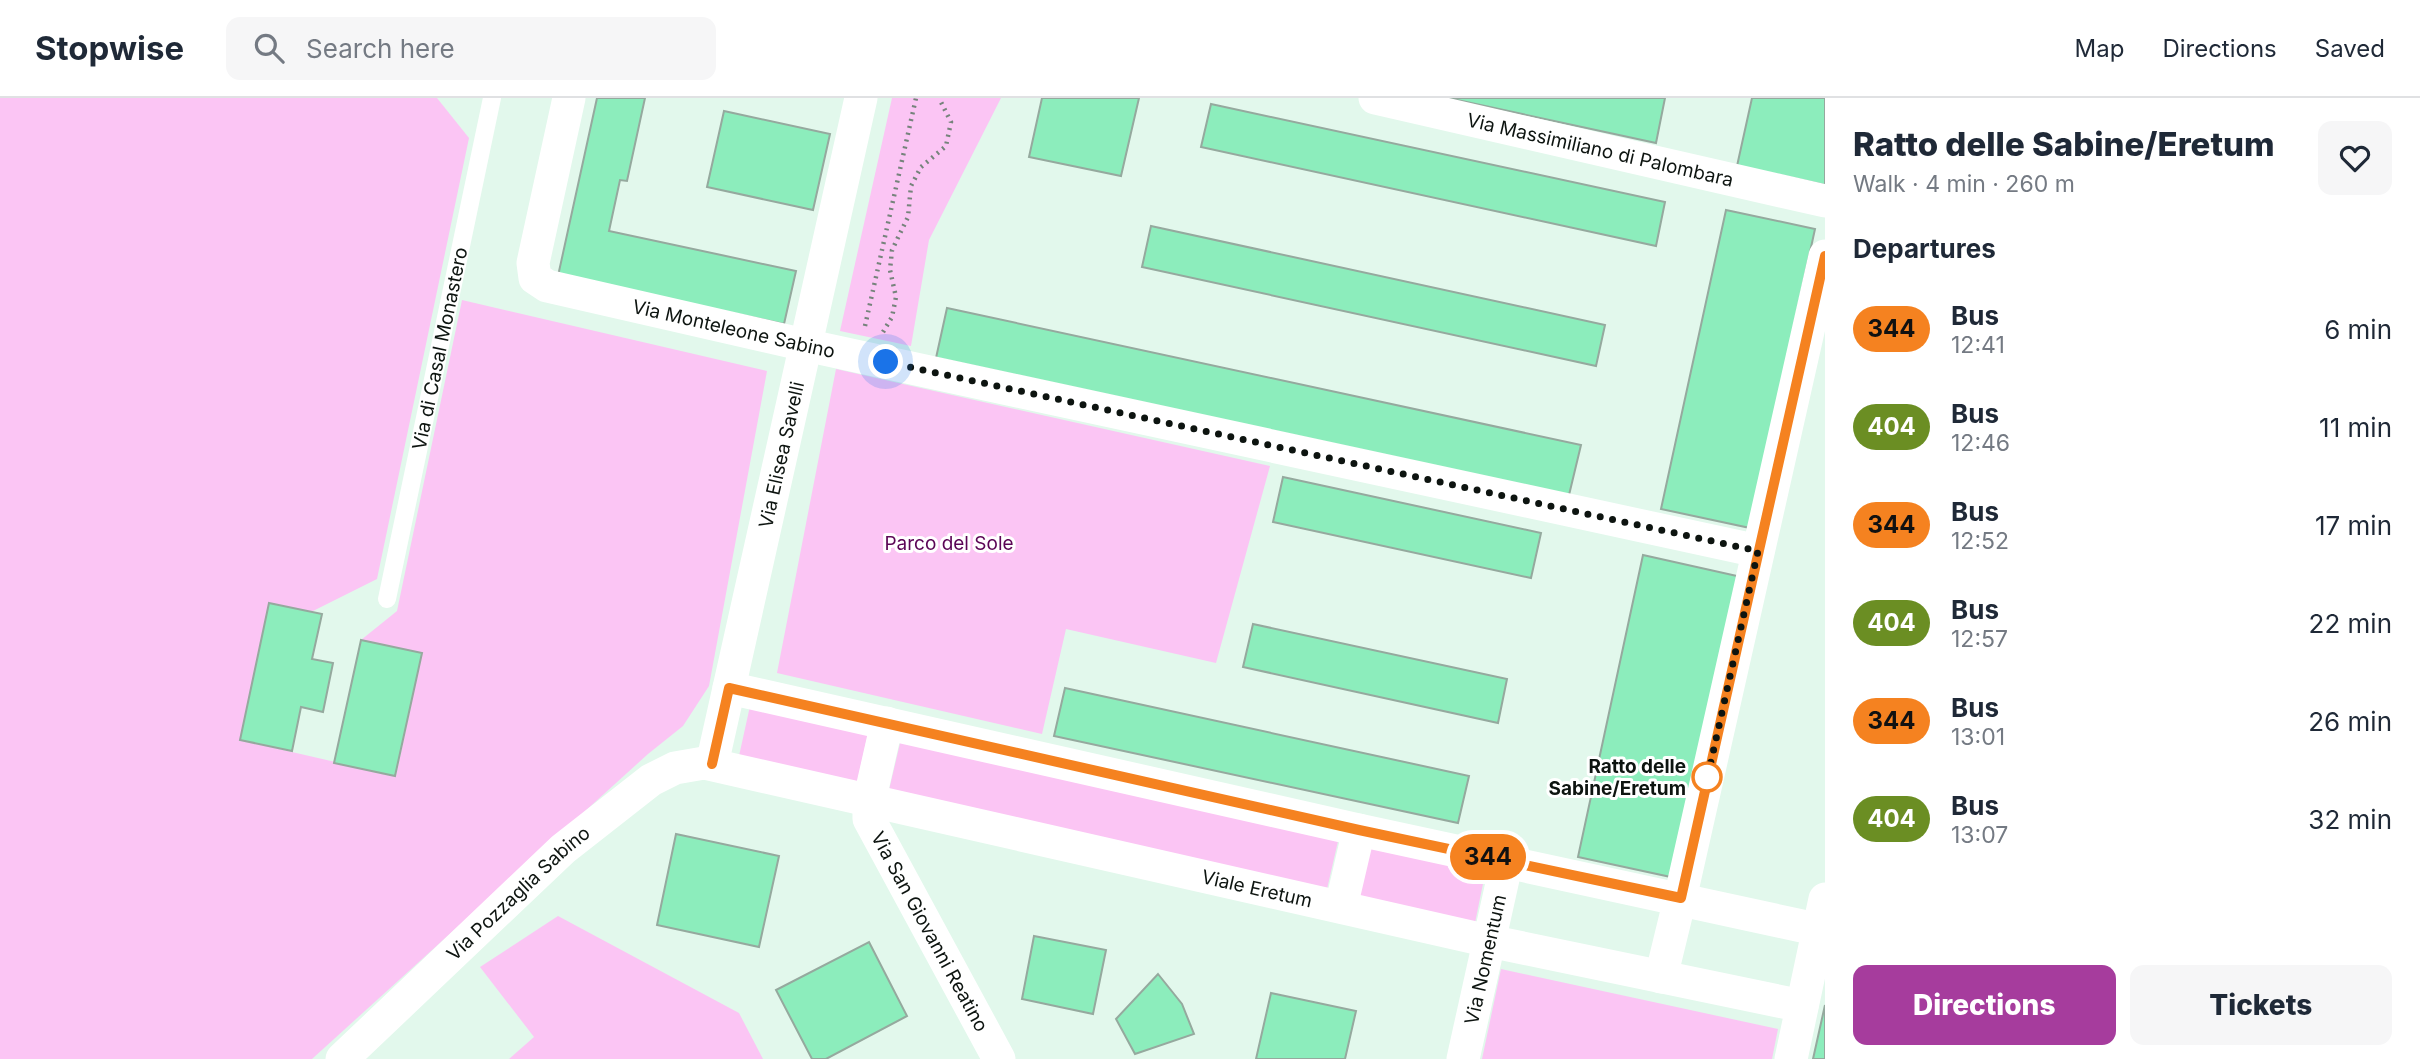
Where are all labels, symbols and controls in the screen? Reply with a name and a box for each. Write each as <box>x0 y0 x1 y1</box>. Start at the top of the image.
search box <box>226 17 716 80</box>
text: Stopwise <box>35 28 184 68</box>
icon: search <box>250 29 288 67</box>
text: Search here <box>306 33 455 64</box>
text: Map <box>2075 34 2124 63</box>
text: Directions <box>2162 34 2277 63</box>
text: Saved <box>2315 34 2385 63</box>
street label: Via Massimiliano di Palombara <box>1465 108 1736 191</box>
button: heart <box>2318 121 2392 195</box>
text: Ratto delle Sabine/Eretum <box>1853 124 2275 164</box>
text: Walk · 4 min · 260 m <box>1853 170 2075 198</box>
text: Departures <box>1853 233 1996 264</box>
street label: Via di Casal Monastero <box>407 245 472 452</box>
street label: Via Monteleone Sabino <box>630 294 837 363</box>
text: Bus <box>1951 300 1999 331</box>
text: 344 <box>1868 314 1915 343</box>
text: 6 min <box>2324 314 2392 345</box>
text: 12:41 <box>1951 331 2005 359</box>
your location <box>868 344 903 379</box>
street label: Via Elisea Savelli <box>754 379 809 530</box>
text: Bus <box>1951 398 1999 429</box>
text: 404 <box>1867 412 1916 441</box>
text: 11 min <box>2319 412 2392 443</box>
text: 12:46 <box>1951 429 2010 457</box>
text: Bus <box>1951 496 1999 527</box>
text: 344 <box>1868 510 1915 539</box>
text: 17 min <box>2315 510 2392 541</box>
text: 12:52 <box>1951 527 2009 555</box>
park label: Parco del Sole <box>884 532 1014 555</box>
text: Bus <box>1951 594 1999 625</box>
text: 404 <box>1867 608 1916 637</box>
text: 22 min <box>2309 608 2392 639</box>
text: 12:57 <box>1951 625 2008 653</box>
text: Bus <box>1951 692 1999 723</box>
text: 344 <box>1868 706 1915 735</box>
text: 26 min <box>2308 706 2392 737</box>
text: 13:01 <box>1951 723 2005 751</box>
place label: Ratto delle Sabine/Eretum <box>1549 755 1686 800</box>
marker: Ratto delle Sabine/Eretum <box>1692 762 1722 792</box>
text: Bus <box>1951 790 1999 821</box>
text: 404 <box>1867 804 1916 833</box>
text: 32 min <box>2308 804 2392 835</box>
street label: Via Pozzaglia Sabino <box>442 821 594 965</box>
text: 13:07 <box>1951 821 2008 849</box>
street label: Via San Giovanni Reatino <box>866 828 993 1036</box>
line badge: 344 <box>1448 834 1528 880</box>
text: 344 <box>1464 842 1512 871</box>
street label: Viale Eretum <box>1199 865 1315 912</box>
street label: Via Nomentum <box>1460 892 1511 1027</box>
button: Directions <box>1853 965 2116 1045</box>
button: Tickets <box>2130 965 2392 1045</box>

